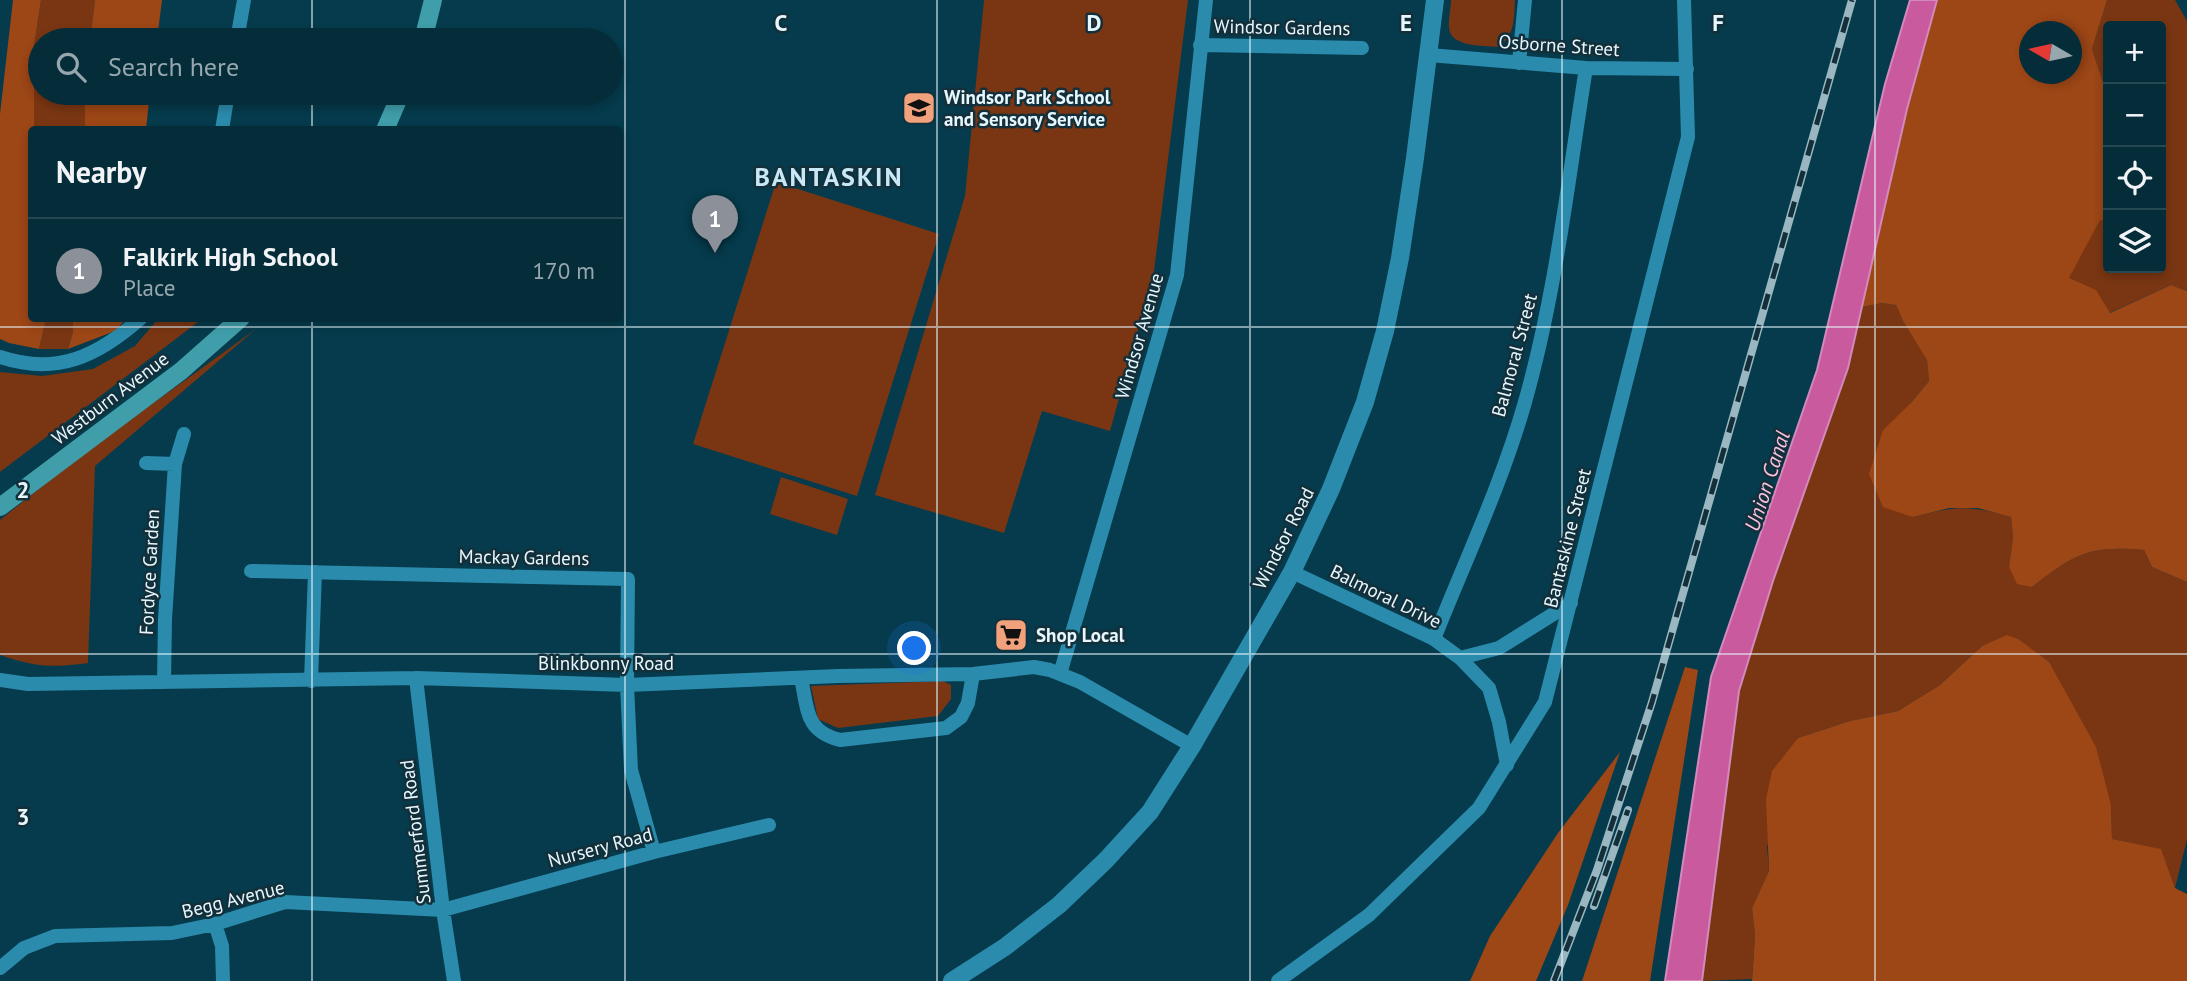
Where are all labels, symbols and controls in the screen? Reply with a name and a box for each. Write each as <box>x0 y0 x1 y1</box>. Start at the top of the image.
text: C <box>775 8 788 37</box>
text: D <box>1087 8 1101 37</box>
text: E <box>1400 8 1412 37</box>
text: F <box>1712 8 1724 37</box>
street label: Windsor Gardens <box>1213 14 1351 40</box>
north arrow <box>2019 21 2082 84</box>
map controls <box>2103 21 2166 273</box>
button: + <box>2103 21 2166 84</box>
search box <box>28 28 623 105</box>
street label: Osborne Street <box>1498 29 1621 61</box>
icon: search <box>52 48 90 86</box>
text: Search here <box>108 50 239 83</box>
button: − <box>2103 84 2166 147</box>
place label: Windsor Park School and Sensory Service <box>944 85 1111 131</box>
school or university icon: Windsor Park School and Sensory Service <box>900 89 938 127</box>
button: locate <box>2103 147 2166 210</box>
text: Nearby <box>56 152 146 191</box>
district label: BANTASKIN <box>754 160 904 193</box>
pin: 1 <box>692 195 738 253</box>
button: layers <box>2103 210 2166 273</box>
text: Falkirk High School <box>123 240 338 273</box>
text: 1 <box>72 256 86 285</box>
text: 170 m <box>533 256 595 285</box>
street label: Windsor Avenue <box>1110 270 1168 402</box>
text: Place <box>123 273 176 302</box>
street label: Balmoral Street <box>1486 290 1542 419</box>
street label: Westburn Avenue <box>47 346 173 450</box>
water label: Union Canal <box>1738 427 1796 535</box>
street label: Bantaskine Street <box>1538 465 1596 610</box>
text: 2 <box>16 475 30 504</box>
street label: Windsor Road <box>1247 483 1319 593</box>
street label: Fordyce Garden <box>134 508 164 636</box>
street label: Mackay Gardens <box>459 544 589 570</box>
street label: Balmoral Drive <box>1326 559 1446 633</box>
supermarket icon: Shop Local <box>992 616 1030 654</box>
place label: Shop Local <box>1036 623 1125 647</box>
your location <box>897 631 931 665</box>
street label: Blinkbonny Road <box>538 651 674 675</box>
street label: Summerford Road <box>394 758 436 906</box>
text: 3 <box>16 802 30 831</box>
street label: Nursery Road <box>545 822 655 872</box>
street label: Begg Avenue <box>179 875 287 923</box>

